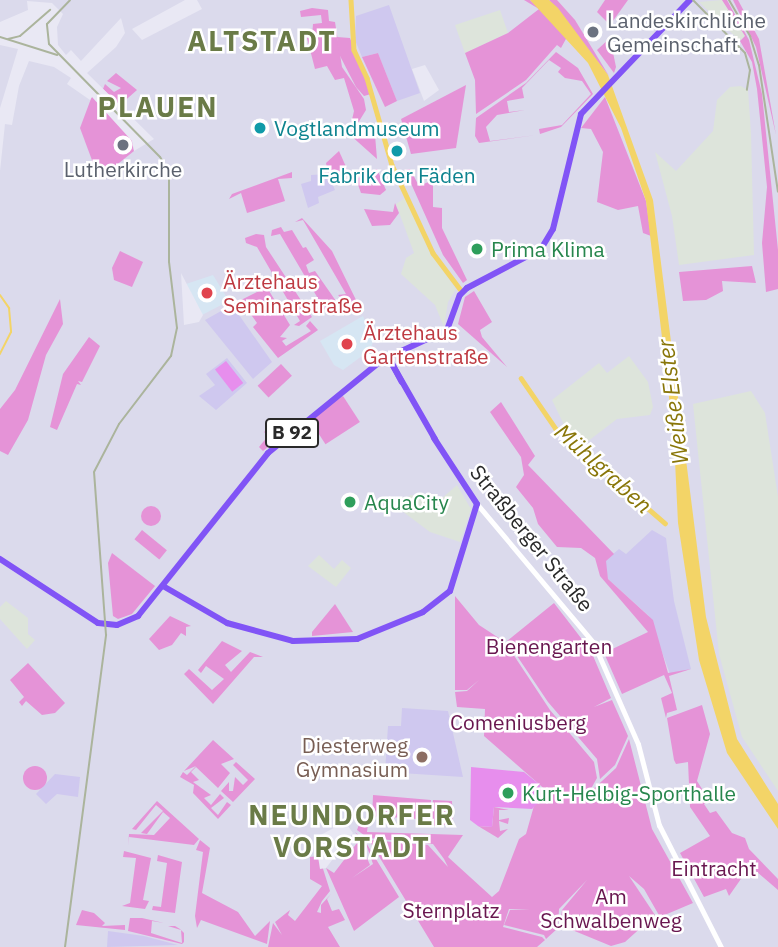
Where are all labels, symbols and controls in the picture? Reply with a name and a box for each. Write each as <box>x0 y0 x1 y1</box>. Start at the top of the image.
place label: Landeskirchliche Gemeinschaft <box>607 7 766 57</box>
district label: ALTSTADT <box>188 24 336 58</box>
marker: Landeskirchliche Gemeinschaft <box>585 24 601 40</box>
district label: PLAUEN <box>98 90 218 124</box>
place label: Vogtlandmuseum <box>274 115 440 141</box>
marker: Vogtlandmuseum <box>252 120 268 136</box>
marker: Lutherkirche <box>115 137 131 153</box>
marker: Fabrik der Fäden <box>389 143 405 159</box>
place label: Lutherkirche <box>64 156 182 182</box>
place label: Fabrik der Fäden <box>318 162 476 188</box>
place label: Prima Klima <box>491 236 605 262</box>
marker: Prima Klima <box>469 241 485 257</box>
place label: Ärztehaus Seminarstraße <box>223 268 362 318</box>
marker: Ärztehaus Seminarstraße <box>197 283 217 303</box>
place label: Ärztehaus Gartenstraße <box>363 319 489 369</box>
marker: Ärztehaus Gartenstraße <box>337 334 357 354</box>
water label: Weiße Elster <box>651 338 693 466</box>
water label: Mühlgraben <box>550 417 658 519</box>
road number: B 92 <box>264 418 320 448</box>
street label: Straßberger Straße <box>465 460 599 616</box>
place label: AquaCity <box>364 489 449 515</box>
marker: AquaCity <box>342 494 358 510</box>
park label: Bienengarten <box>486 633 612 659</box>
park label: Comeniusberg <box>450 709 586 735</box>
place label: Diesterweg Gymnasium <box>296 732 408 782</box>
marker: Diesterweg Gymnasium <box>414 749 430 765</box>
place label: Kurt-Helbig-Sporthalle <box>522 780 736 806</box>
marker: Kurt-Helbig-Sporthalle <box>500 785 516 801</box>
district label: NEUNDORFER VORSTADT <box>249 798 455 864</box>
park label: Eintracht <box>671 855 757 881</box>
park label: Am Schwalbenweg <box>540 883 682 933</box>
park label: Sternplatz <box>403 897 499 923</box>

